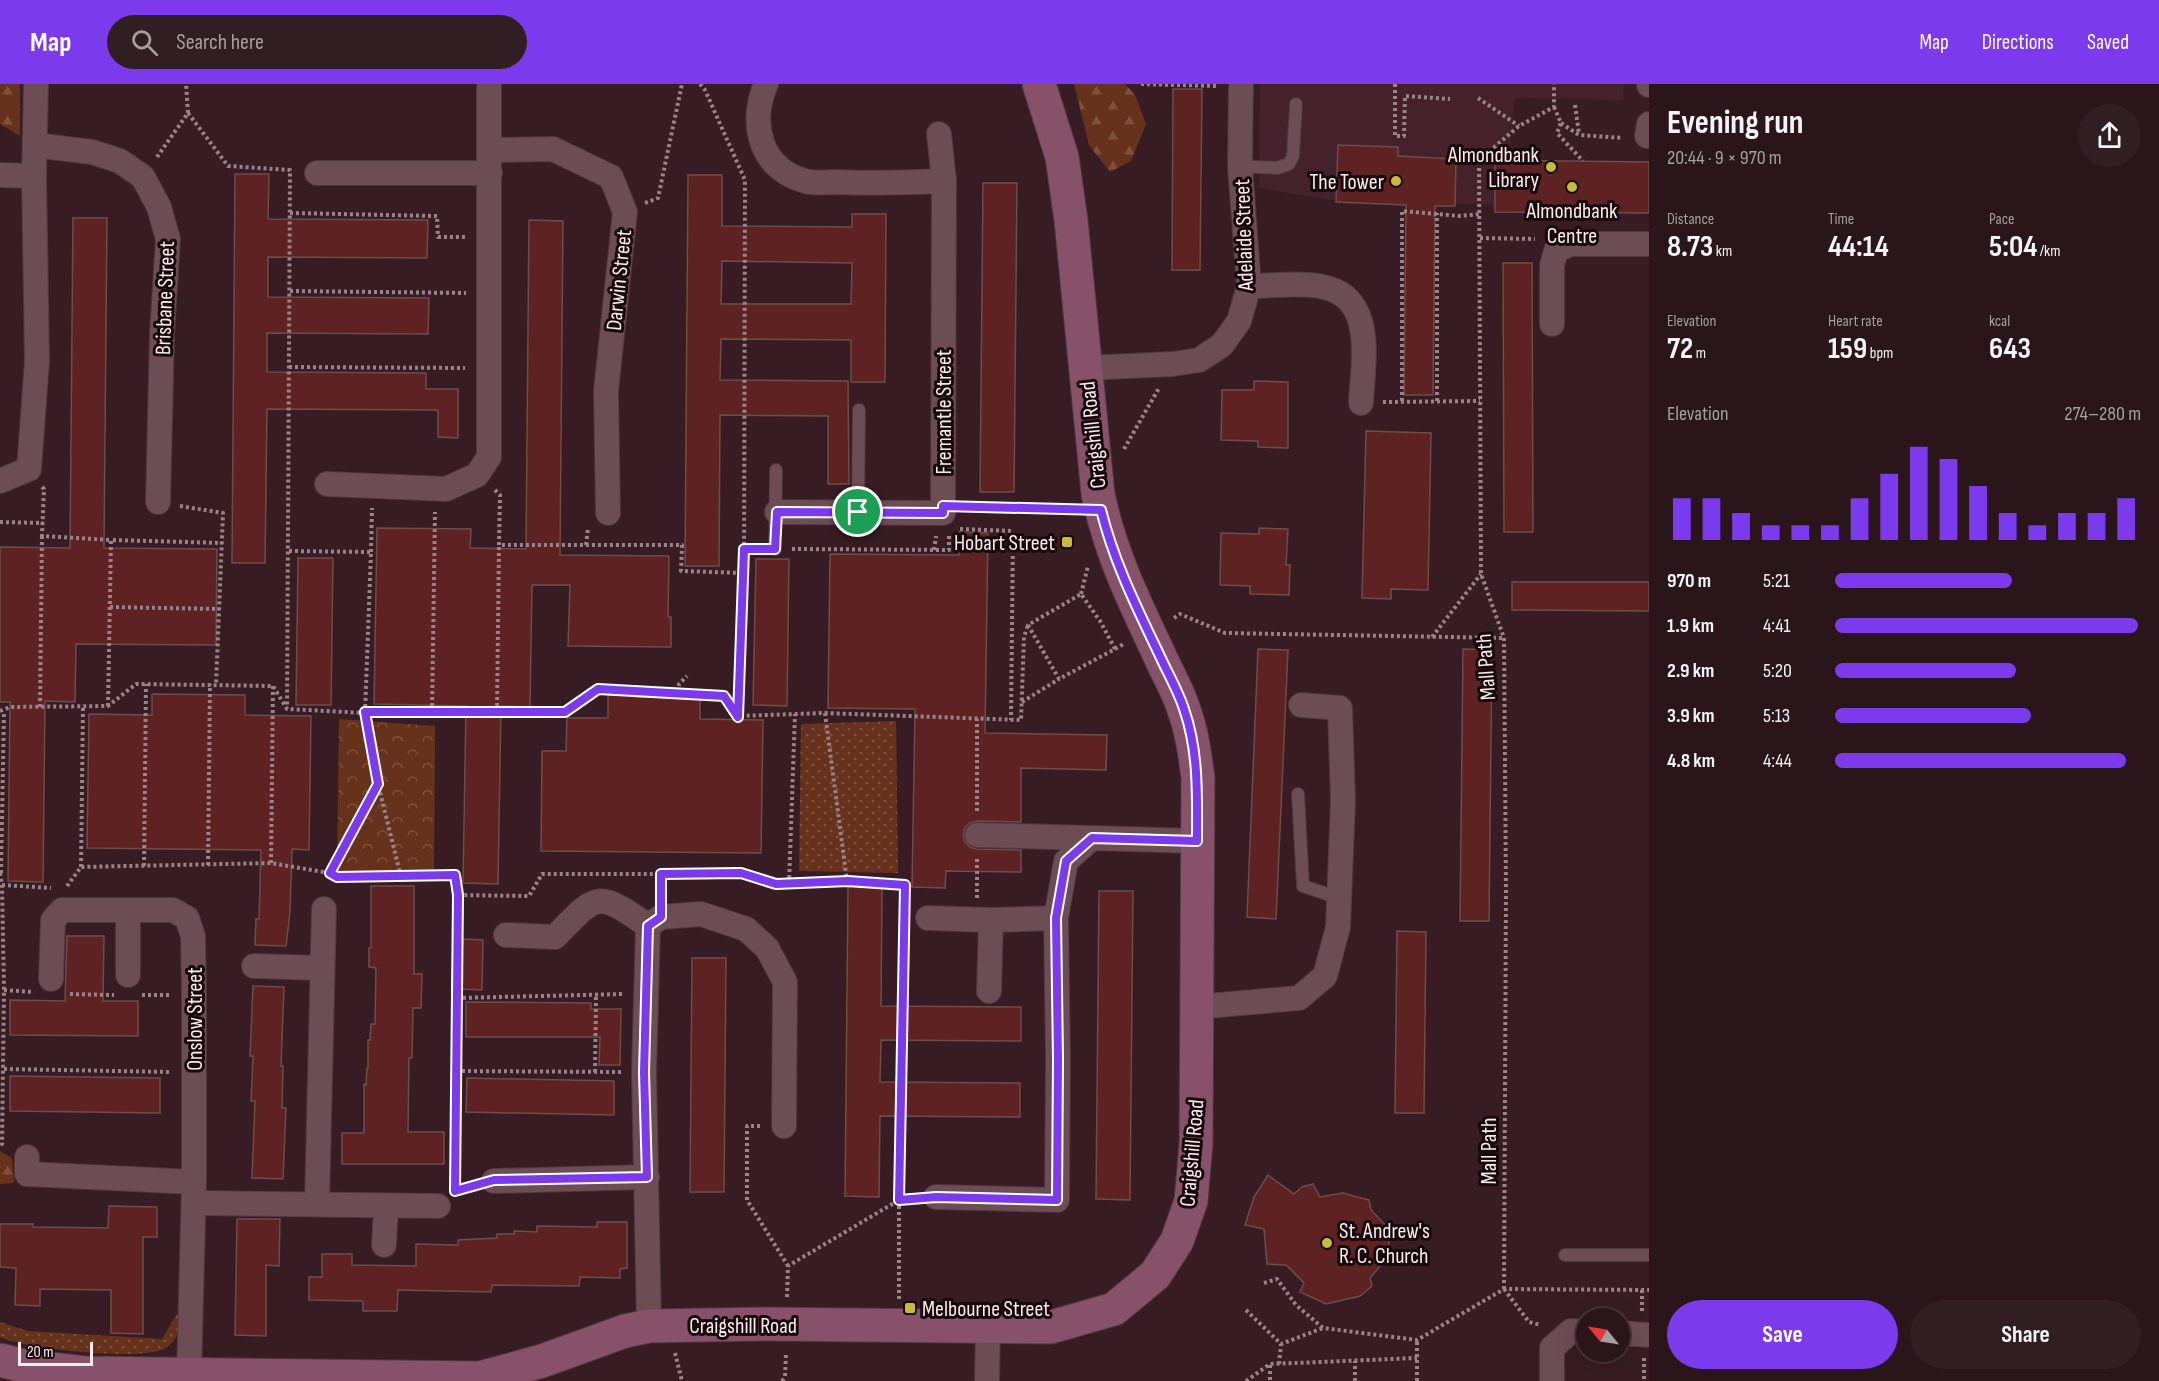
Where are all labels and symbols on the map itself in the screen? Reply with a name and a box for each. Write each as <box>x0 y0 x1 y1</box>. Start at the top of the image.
place label: Almondbank Library <box>1447 142 1540 194</box>
marker: Almondbank Library <box>1544 160 1558 174</box>
place label: The Tower <box>1310 169 1384 196</box>
marker: The Tower <box>1389 174 1403 188</box>
street label: Adelaide Street <box>1229 178 1260 292</box>
marker: Almondbank Centre <box>1565 180 1579 194</box>
place label: Almondbank Centre <box>1525 198 1618 250</box>
street label: Darwin Street <box>601 228 638 332</box>
street label: Brisbane Street <box>150 240 181 355</box>
street label: Fremantle Street <box>931 349 958 474</box>
street label: Craigshill Road <box>1074 380 1113 490</box>
pin <box>832 486 883 537</box>
place label: Hobart Street <box>954 530 1055 557</box>
marker: Hobart Street <box>1060 535 1074 549</box>
street label: Mall Path <box>1471 633 1502 701</box>
street label: Onslow Street <box>182 967 209 1071</box>
street label: Craigshill Road <box>1174 1098 1211 1208</box>
street label: Mall Path <box>1476 1118 1503 1184</box>
place label: St. Andrew's R. C. Church <box>1339 1218 1430 1270</box>
marker: St. Andrew's R. C. Church <box>1320 1236 1334 1250</box>
place label: Melbourne Street <box>922 1296 1050 1323</box>
marker: Melbourne Street <box>903 1301 917 1315</box>
north arrow <box>1576 1308 1630 1362</box>
street label: Craigshill Road <box>689 1313 797 1340</box>
scale bar <box>18 1339 93 1366</box>

